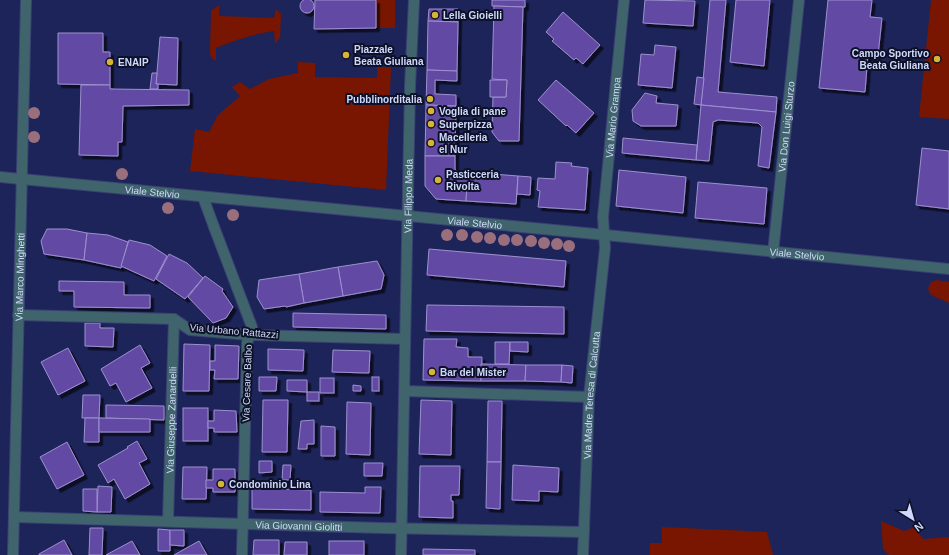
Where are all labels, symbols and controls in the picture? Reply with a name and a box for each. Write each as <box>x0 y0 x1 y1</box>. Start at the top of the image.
marker: Lella Gioielli <box>430 10 440 20</box>
place label: Lella Gioielli <box>443 10 502 21</box>
place label: Piazzale Beata Giuliana <box>354 44 424 67</box>
place label: Campo Sportivo Beata Giuliana <box>852 48 929 71</box>
marker: Piazzale Beata Giuliana <box>341 50 351 60</box>
marker: Campo Sportivo Beata Giuliana <box>932 54 942 64</box>
marker: ENAIP <box>105 57 115 67</box>
place label: ENAIP <box>118 57 149 68</box>
street label: Via Mario Grampa <box>603 76 622 158</box>
street label: Via Don Luigi Sturzo <box>776 80 796 173</box>
place label: Pubblinorditalia <box>346 94 422 105</box>
marker: Pubblinorditalia <box>425 94 435 104</box>
marker: Voglia di pane <box>426 106 436 116</box>
place label: Voglia di pane <box>439 106 506 117</box>
marker: Superpizza <box>426 119 436 129</box>
place label: Superpizza <box>439 119 492 130</box>
place label: Macelleria el Nur <box>439 132 488 155</box>
marker: Macelleria el Nur <box>426 138 436 148</box>
street label: Via Filippo Meda <box>402 158 414 233</box>
place label: Pasticceria Rivolta <box>446 169 499 192</box>
marker: Pasticceria Rivolta <box>433 175 443 185</box>
street label: Viale Stelvio <box>124 183 181 200</box>
street label: Viale Stelvio <box>447 214 503 231</box>
street label: Via Marco Minghetti <box>13 233 26 321</box>
street label: Viale Stelvio <box>769 246 825 262</box>
street label: Via Urbano Rattazzi <box>189 322 279 340</box>
street label: Via Madre Teresa di Calcutta <box>581 330 602 459</box>
street label: Via Cesare Balbo <box>240 344 254 422</box>
street label: Via Giuseppe Zanardelli <box>164 367 178 474</box>
marker: Bar del Mister <box>427 367 437 377</box>
place label: Bar del Mister <box>440 367 506 378</box>
marker: Condominio Lina <box>216 479 226 489</box>
place label: Condominio Lina <box>229 479 311 490</box>
north arrow <box>893 499 933 539</box>
street label: Via Giovanni Giolitti <box>255 519 343 532</box>
text: N <box>912 520 926 534</box>

